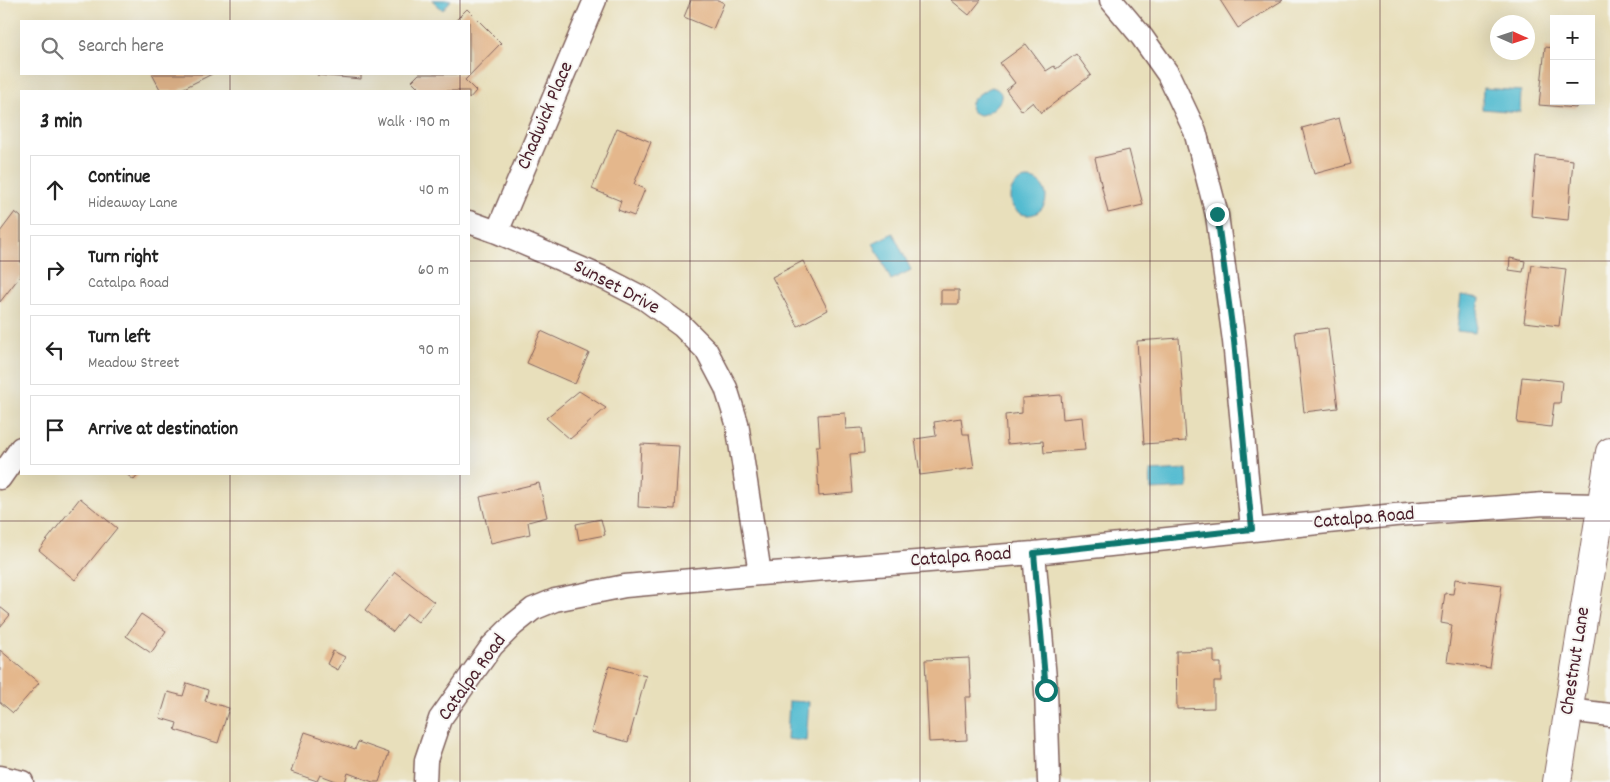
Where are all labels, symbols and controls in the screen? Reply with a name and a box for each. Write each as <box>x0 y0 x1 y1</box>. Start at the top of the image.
north arrow <box>1490 15 1535 60</box>
map controls <box>1550 15 1595 105</box>
button: + <box>1550 15 1595 60</box>
search box <box>20 20 470 75</box>
icon: search <box>38 34 66 62</box>
text: Search here <box>78 34 164 61</box>
street label: Chadwick Place <box>511 57 581 175</box>
button: − <box>1550 60 1595 105</box>
text: 3 min <box>40 108 82 138</box>
text: Walk · 190 m <box>378 111 450 134</box>
text: Continue <box>88 165 150 192</box>
icon: ahead <box>41 176 69 204</box>
text: 40 m <box>419 179 449 202</box>
text: Hideaway Lane <box>88 192 178 215</box>
route end <box>1206 203 1229 226</box>
text: Turn right <box>88 245 159 272</box>
street label: Sunset Drive <box>568 253 664 323</box>
icon: right <box>41 256 69 284</box>
text: 60 m <box>418 259 449 282</box>
text: Catalpa Road <box>88 272 169 295</box>
text: Turn left <box>88 325 151 352</box>
icon: left <box>41 336 69 364</box>
text: 90 m <box>418 339 449 362</box>
text: Meadow Street <box>88 352 179 375</box>
icon: arrive <box>41 416 69 444</box>
text: Arrive at destination <box>88 417 238 444</box>
street label: Catalpa Road <box>1312 501 1416 537</box>
street label: Catalpa Road <box>909 540 1013 576</box>
street label: Chestnut Lane <box>1554 605 1598 717</box>
street label: Catalpa Road <box>432 629 514 727</box>
route start <box>1035 679 1058 702</box>

